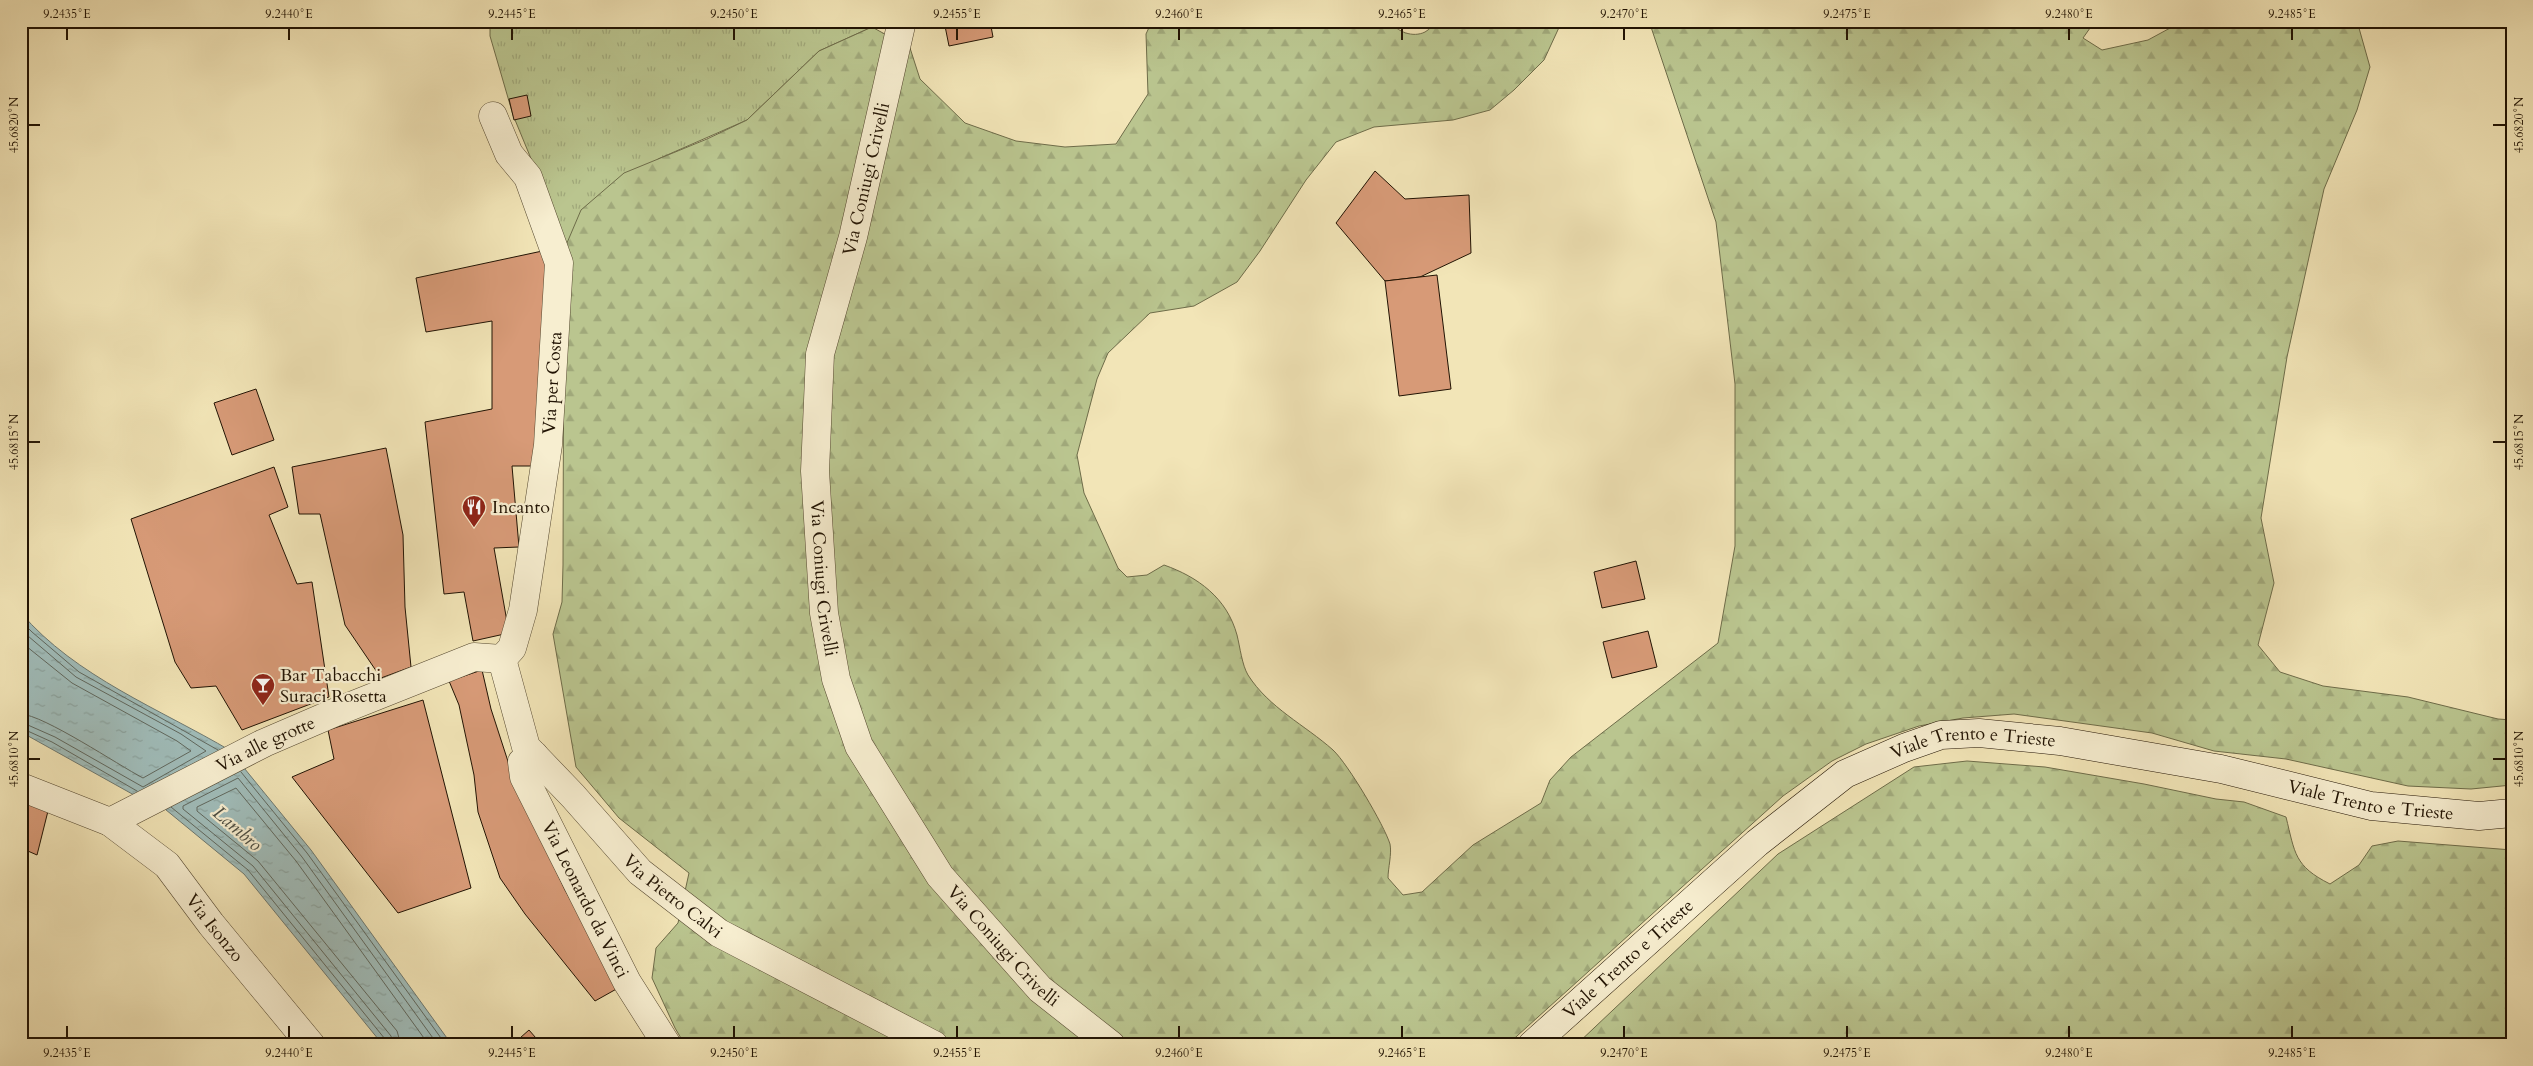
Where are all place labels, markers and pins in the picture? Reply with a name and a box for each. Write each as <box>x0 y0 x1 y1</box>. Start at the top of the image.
restaurant icon: Incanto <box>461 494 487 528</box>
place label: Incanto <box>492 495 550 520</box>
place label: Bar Tabacchi Suraci Rosetta <box>280 663 387 709</box>
bar icon: Bar Tabacchi Suraci Rosetta <box>250 672 276 706</box>

